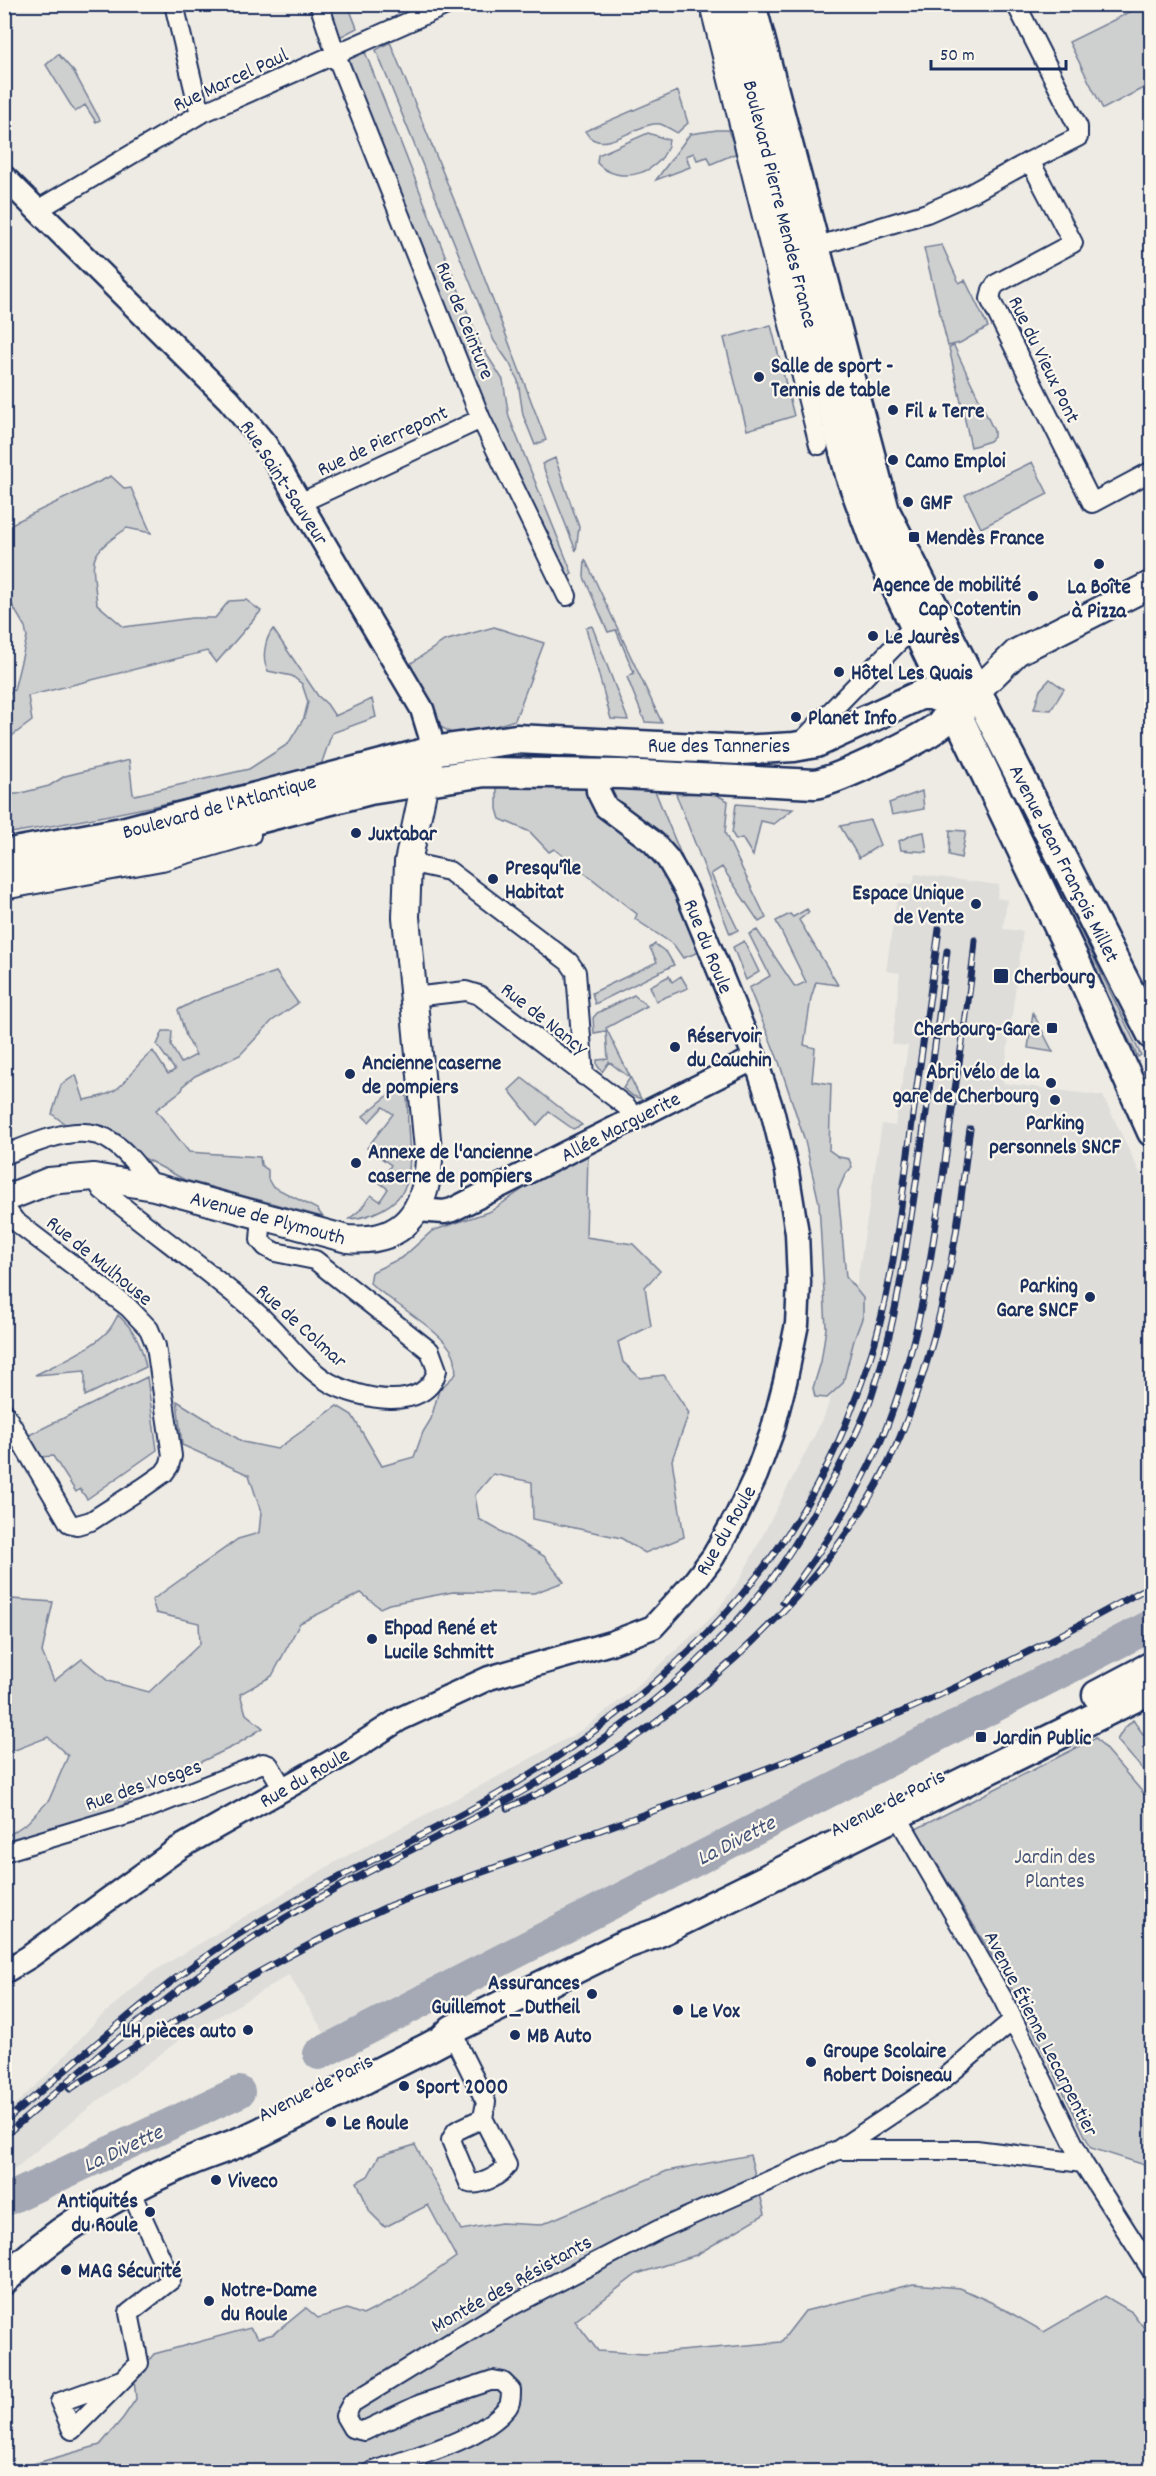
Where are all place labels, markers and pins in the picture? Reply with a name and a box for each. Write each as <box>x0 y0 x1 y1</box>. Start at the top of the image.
place label: Salle de sport - Tennis de table <box>771 353 893 407</box>
marker: Salle de sport - Tennis de table <box>752 370 766 384</box>
place label: Fil & Terre <box>905 398 985 428</box>
marker: Fil & Terre <box>886 403 900 417</box>
place label: Camo Emploi <box>905 448 1006 478</box>
marker: Camo Emploi <box>886 453 900 467</box>
place label: GMF <box>920 490 953 520</box>
marker: GMF <box>901 495 915 509</box>
place label: Mendès France <box>926 525 1044 555</box>
marker: Mendès France <box>907 530 921 544</box>
marker: La Boîte à Pizza <box>1092 557 1106 571</box>
place label: Agence de mobilité Cap Cotentin <box>873 572 1021 626</box>
place label: La Boîte à Pizza <box>1067 574 1131 628</box>
marker: Agence de mobilité Cap Cotentin <box>1026 589 1040 603</box>
place label: Le Jaurès <box>885 624 960 654</box>
marker: Le Jaurès <box>866 629 880 643</box>
place label: Hôtel Les Quais <box>851 660 973 690</box>
marker: Hôtel Les Quais <box>832 665 846 679</box>
place label: Planet Info <box>808 705 897 735</box>
marker: Planet Info <box>789 710 803 724</box>
place label: Juxtabar <box>368 821 438 851</box>
marker: Juxtabar <box>349 826 363 840</box>
place label: Presqu'île Habitat <box>505 855 581 909</box>
marker: Presqu'île Habitat <box>486 872 500 886</box>
place label: Espace Unique de Vente <box>852 880 964 934</box>
marker: Espace Unique de Vente <box>969 897 983 911</box>
place label: Cherbourg <box>1014 964 1096 994</box>
marker: Cherbourg <box>992 967 1010 985</box>
place label: Cherbourg-Gare <box>914 1016 1040 1046</box>
marker: Cherbourg-Gare <box>1045 1021 1059 1035</box>
place label: Réservoir du Cauchin <box>687 1023 772 1077</box>
marker: Réservoir du Cauchin <box>668 1040 682 1054</box>
place label: Ancienne caserne de pompiers <box>362 1050 501 1104</box>
place label: Abri vélo de la gare de Cherbourg <box>893 1059 1040 1113</box>
marker: Ancienne caserne de pompiers <box>343 1067 357 1081</box>
marker: Abri vélo de la gare de Cherbourg <box>1044 1076 1058 1090</box>
marker: Parking personnels SNCF <box>1048 1093 1062 1107</box>
place label: Parking personnels SNCF <box>989 1110 1121 1164</box>
place label: Annexe de l'ancienne caserne de pompiers <box>368 1139 533 1193</box>
marker: Annexe de l'ancienne caserne de pompiers <box>349 1156 363 1170</box>
place label: Parking Gare SNCF <box>996 1273 1079 1327</box>
marker: Parking Gare SNCF <box>1083 1290 1097 1304</box>
place label: Ehpad René et Lucile Schmitt <box>384 1615 498 1669</box>
marker: Ehpad René et Lucile Schmitt <box>365 1632 379 1646</box>
place label: Jardin Public <box>993 1725 1092 1755</box>
marker: Jardin Public <box>974 1730 988 1744</box>
place label: Assurances Guillemot _ Dutheil <box>431 1970 581 2024</box>
marker: Assurances Guillemot _ Dutheil <box>585 1987 599 2001</box>
place label: Le Vox <box>690 1998 740 2028</box>
marker: Le Vox <box>671 2003 685 2017</box>
place label: LH pièces auto <box>122 2018 236 2048</box>
marker: LH pièces auto <box>241 2023 255 2037</box>
place label: MB Auto <box>527 2023 592 2053</box>
marker: MB Auto <box>508 2028 522 2042</box>
place label: Groupe Scolaire Robert Doisneau <box>823 2038 952 2092</box>
marker: Groupe Scolaire Robert Doisneau <box>804 2055 818 2069</box>
place label: Sport 2000 <box>416 2074 508 2104</box>
marker: Sport 2000 <box>397 2079 411 2093</box>
place label: Le Roule <box>343 2110 409 2140</box>
marker: Le Roule <box>324 2115 338 2129</box>
place label: Viveco <box>228 2168 278 2198</box>
marker: Viveco <box>209 2173 223 2187</box>
place label: Antiquités du Roule <box>57 2188 138 2242</box>
marker: Antiquités du Roule <box>143 2205 157 2219</box>
place label: MAG Sécurité <box>78 2258 181 2288</box>
marker: MAG Sécurité <box>59 2263 73 2277</box>
place label: Notre-Dame du Roule <box>221 2277 317 2331</box>
marker: Notre-Dame du Roule <box>202 2294 216 2308</box>

